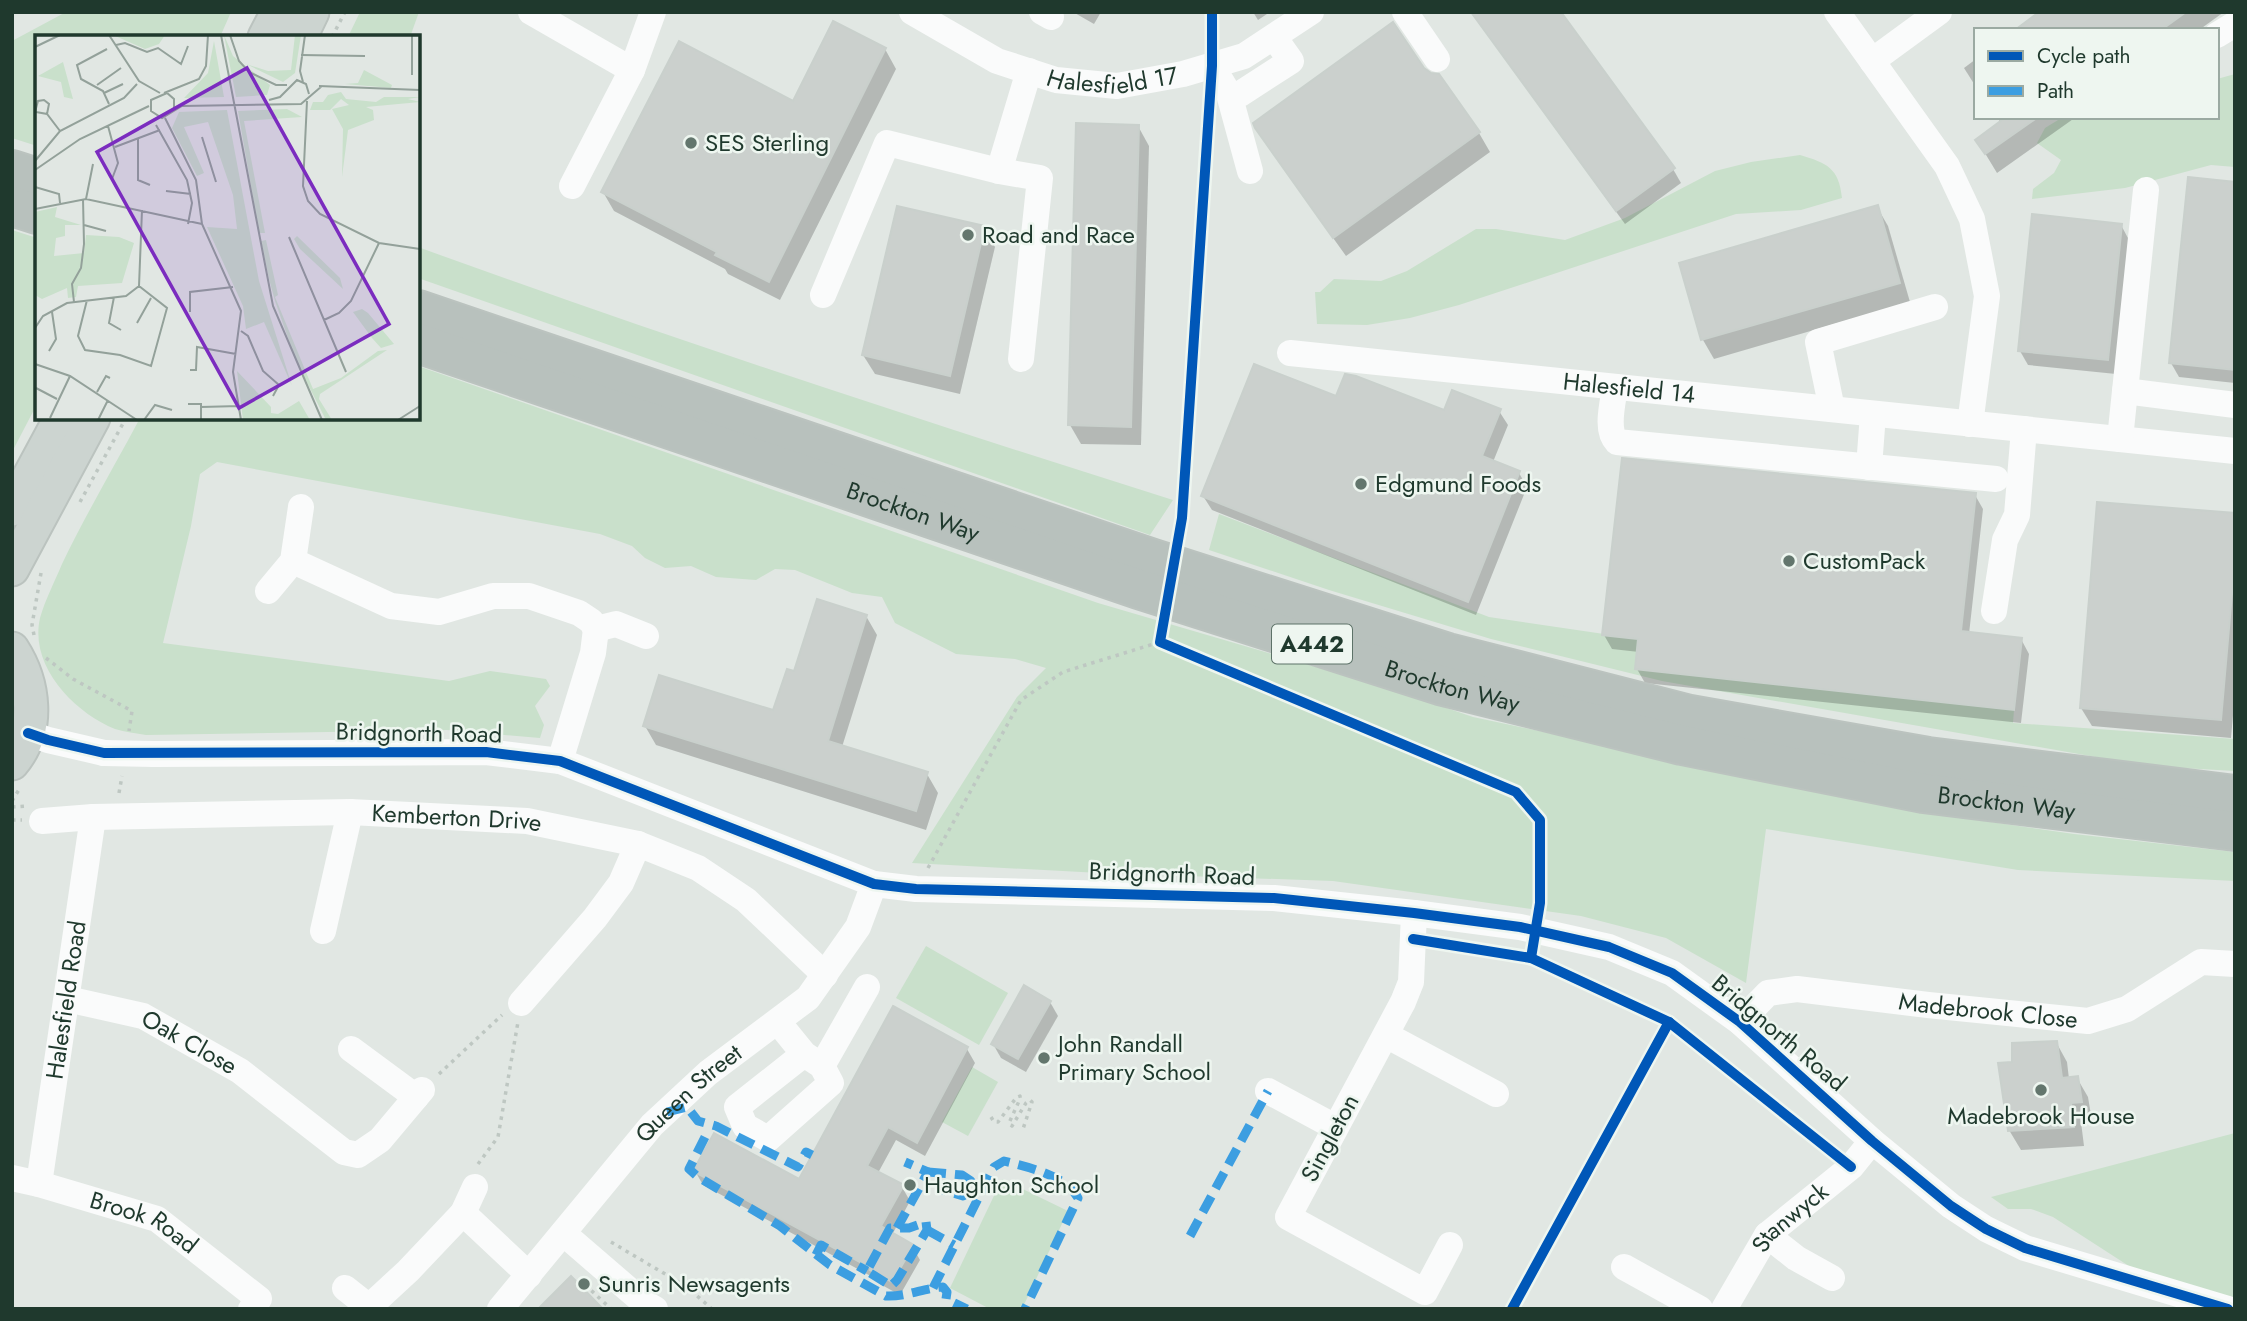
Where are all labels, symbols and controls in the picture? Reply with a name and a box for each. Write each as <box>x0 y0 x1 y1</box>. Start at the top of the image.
legend <box>1974 28 2219 119</box>
inset map <box>35 35 420 420</box>
text: Cycle path <box>2037 41 2130 71</box>
street label: Halesfield 17 <box>1042 57 1181 103</box>
text: Path <box>2037 76 2074 106</box>
place label: SES Sterling <box>705 125 829 160</box>
marker: SES Sterling <box>683 135 699 151</box>
place label: Road and Race <box>982 217 1135 252</box>
marker: Road and Race <box>960 227 976 243</box>
street label: Halesfield 14 <box>1561 363 1697 412</box>
place label: Edgmund Foods <box>1375 466 1541 501</box>
street label: Brockton Way <box>842 472 985 550</box>
marker: Edgmund Foods <box>1353 476 1369 492</box>
place label: CustomPack <box>1803 543 1926 578</box>
marker: CustomPack <box>1781 553 1797 569</box>
road number: A442 <box>1272 624 1352 664</box>
street label: Brockton Way <box>1381 651 1524 721</box>
street label: Bridgnorth Road <box>335 714 503 751</box>
street label: Brockton Way <box>1936 777 2078 828</box>
street label: Kemberton Drive <box>371 795 545 841</box>
street label: Bridgnorth Road <box>1088 853 1256 894</box>
street label: Halesfield Road <box>37 918 95 1082</box>
street label: Bridgnorth Road <box>1704 966 1854 1100</box>
street label: Madebrook Close <box>1897 984 2079 1037</box>
street label: Oak Close <box>135 1001 244 1083</box>
place label: John Randall Primary School <box>1055 1026 1211 1089</box>
street label: Queen Street <box>626 1035 749 1150</box>
marker: John Randall Primary School <box>1036 1050 1052 1066</box>
marker: Madebrook House <box>2033 1082 2049 1098</box>
street label: Singleton <box>1292 1088 1367 1188</box>
place label: Madebrook House <box>1947 1098 2135 1133</box>
place label: Haughton School <box>924 1167 1099 1202</box>
street label: Stanwyck <box>1743 1174 1836 1259</box>
marker: Haughton School <box>902 1177 918 1193</box>
street label: Brook Road <box>86 1182 206 1262</box>
place label: Sunris Newsagents <box>598 1266 790 1301</box>
marker: Sunris Newsagents <box>576 1276 592 1292</box>

